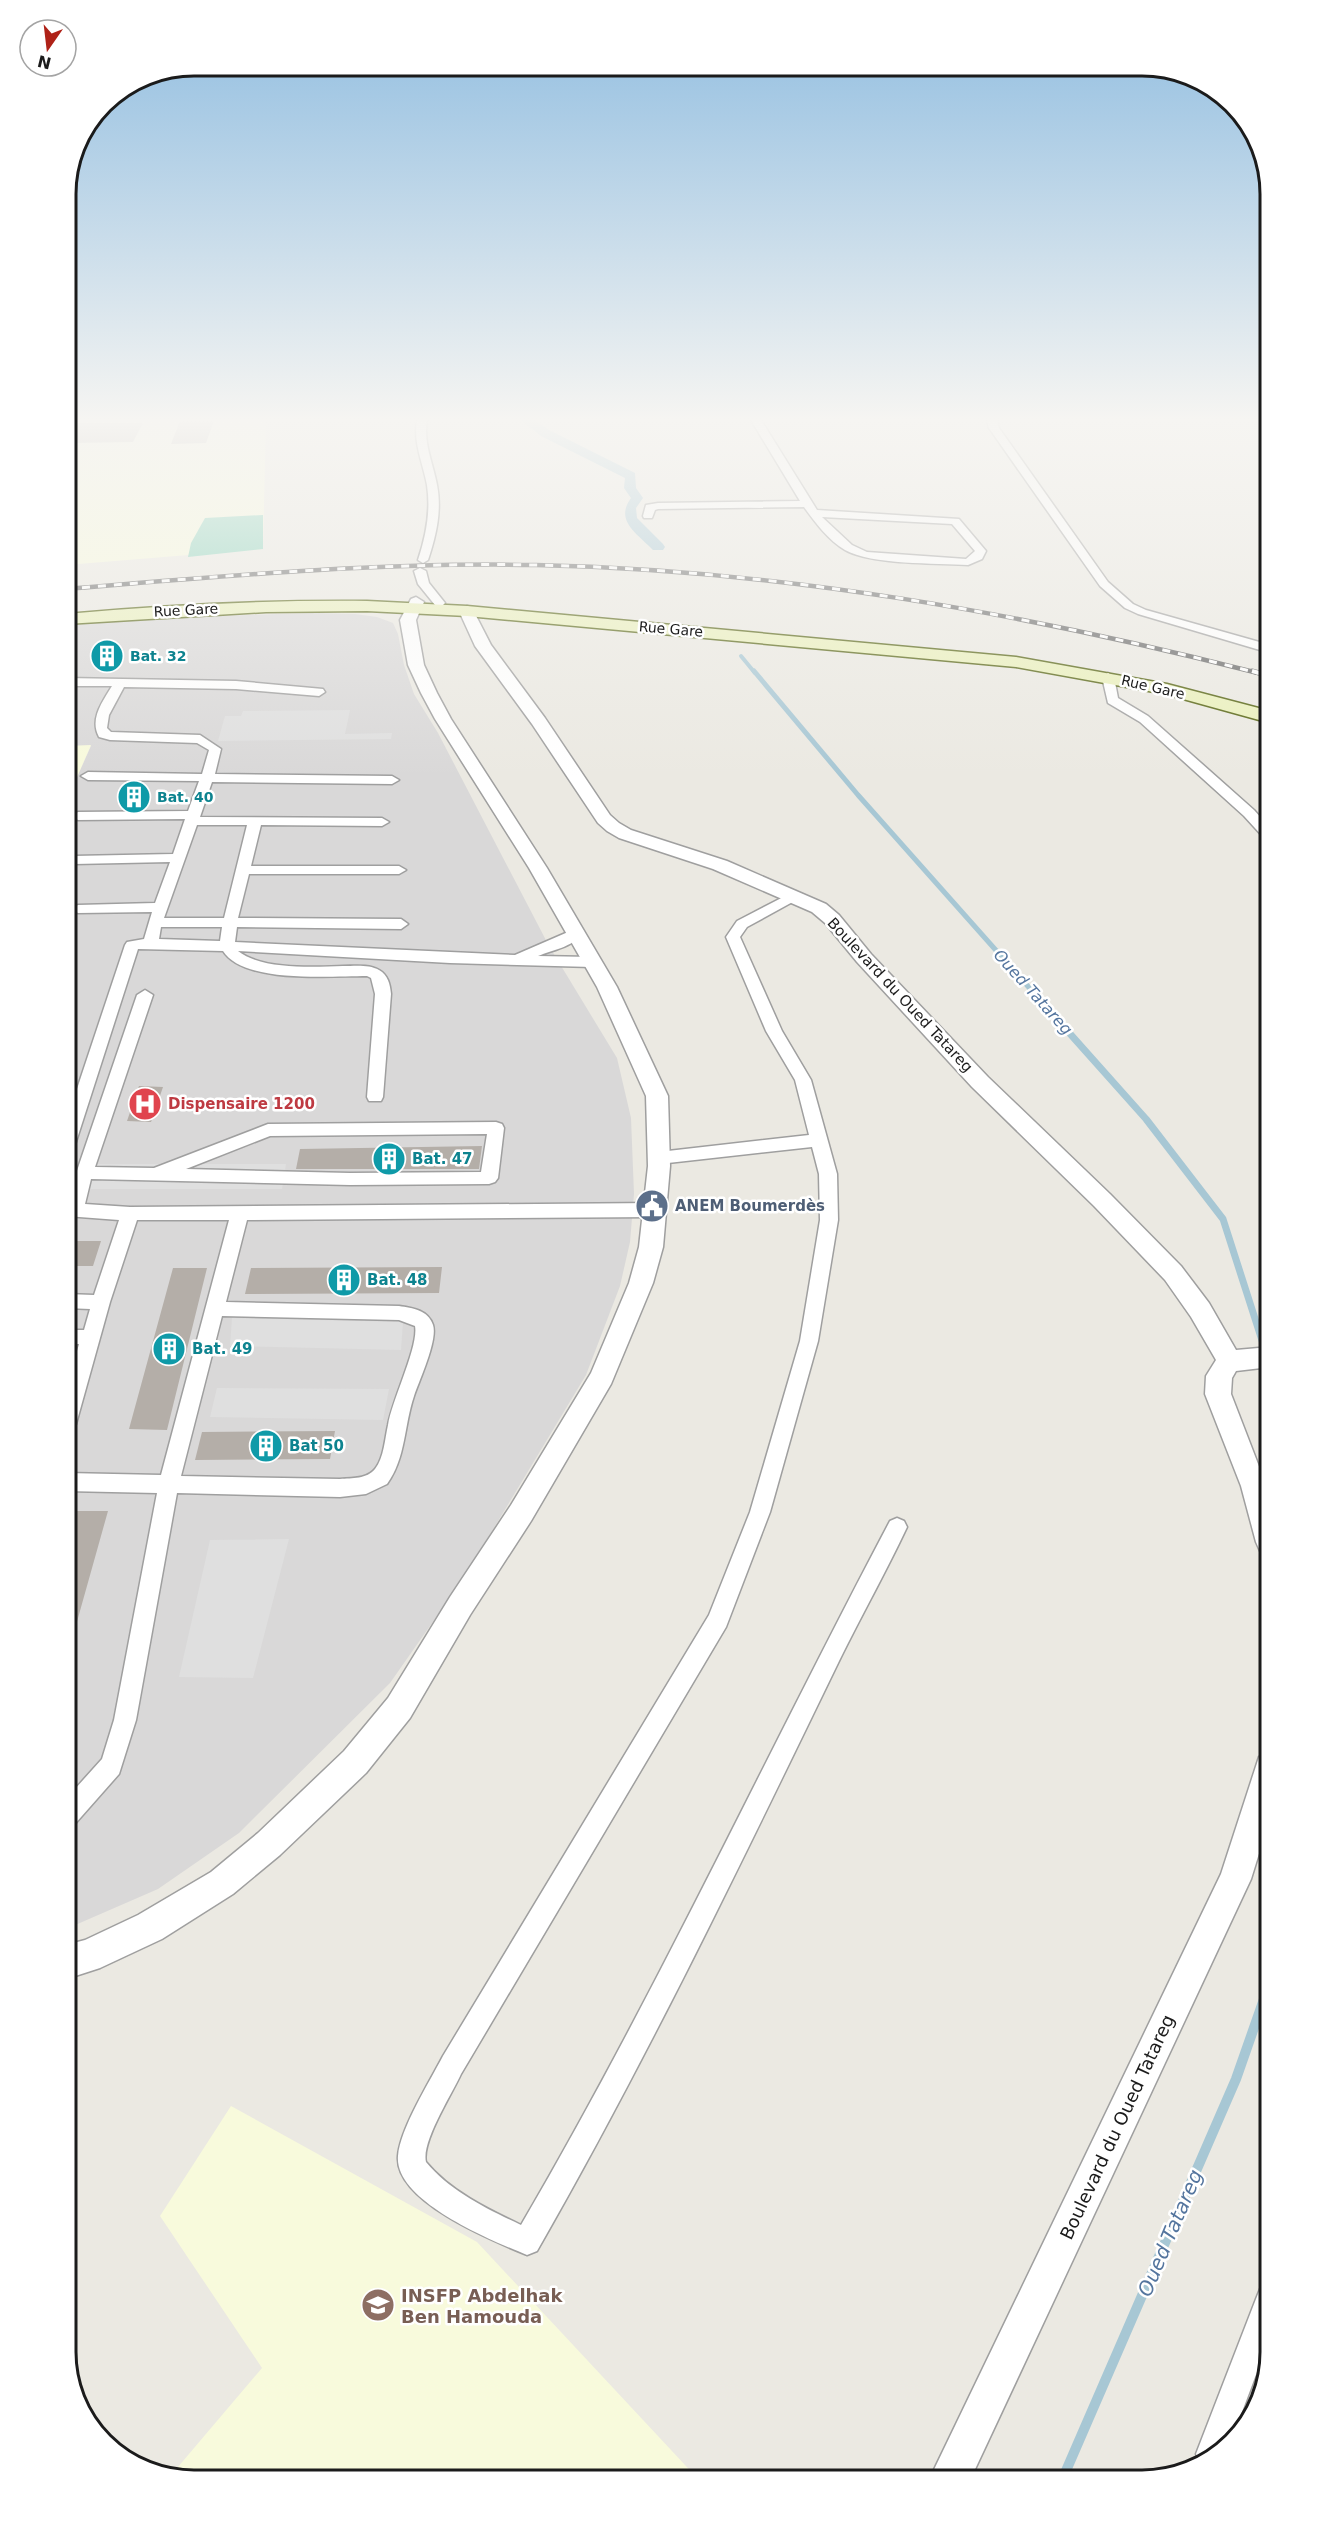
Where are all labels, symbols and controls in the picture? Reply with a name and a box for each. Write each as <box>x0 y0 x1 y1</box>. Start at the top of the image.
north arrow <box>18 18 78 78</box>
text: N <box>36 51 53 73</box>
street label: Rue Gare <box>153 600 219 620</box>
street label: Rue Gare <box>638 618 704 640</box>
building icon: Bat. 32 <box>89 638 125 674</box>
place label: Bat. 32 <box>130 648 187 664</box>
street label: Rue Gare <box>1120 672 1186 702</box>
building icon: Bat. 40 <box>116 779 152 815</box>
place label: Bat. 40 <box>157 789 214 805</box>
street label: Boulevard du Oued Tatareg <box>824 914 976 1076</box>
water label: Oued Tatareg <box>990 945 1076 1039</box>
hospital icon: Dispensaire 1200 <box>127 1086 163 1122</box>
place label: Dispensaire 1200 <box>168 1095 315 1113</box>
building icon: Bat. 47 <box>371 1141 407 1177</box>
place label: Bat. 47 <box>412 1150 473 1168</box>
public building icon: ANEM Boumerdès <box>634 1188 670 1224</box>
place label: ANEM Boumerdès <box>675 1197 825 1215</box>
building icon: Bat. 48 <box>326 1262 362 1298</box>
place label: Bat. 48 <box>367 1271 428 1289</box>
building icon: Bat. 49 <box>151 1331 187 1367</box>
place label: Bat. 49 <box>192 1340 253 1358</box>
building icon: Bat 50 <box>248 1428 284 1464</box>
place label: Bat 50 <box>289 1437 344 1455</box>
street label: Boulevard du Oued Tatareg <box>1055 2011 1179 2243</box>
water label: Oued Tatareg <box>1132 2166 1208 2300</box>
place label: INSFP Abdelhak Ben Hamouda <box>401 2285 564 2327</box>
school or university icon: INSFP Abdelhak Ben Hamouda <box>360 2287 396 2323</box>

